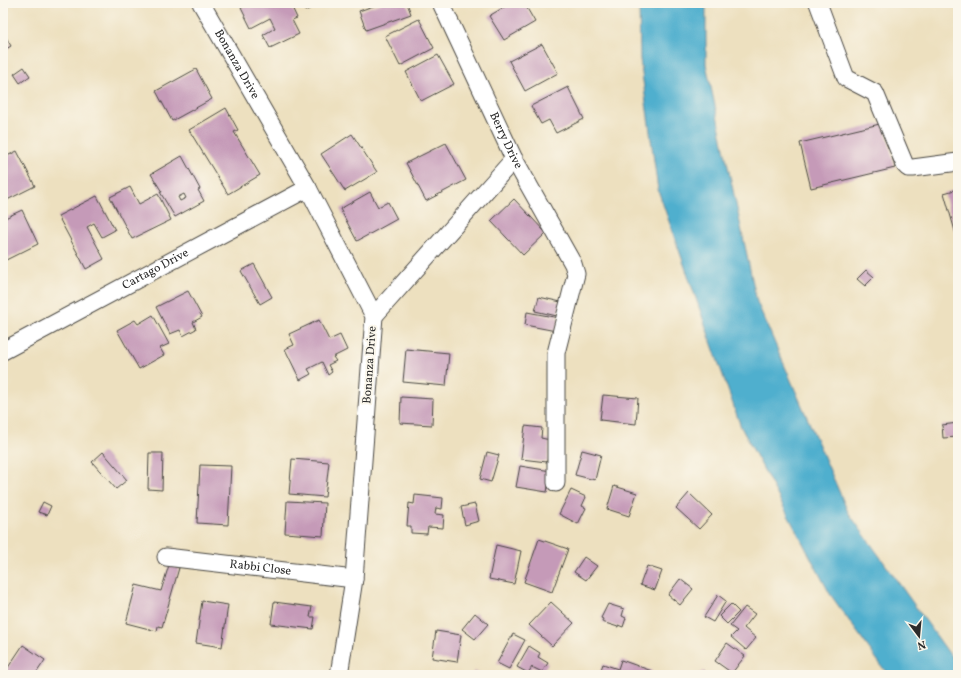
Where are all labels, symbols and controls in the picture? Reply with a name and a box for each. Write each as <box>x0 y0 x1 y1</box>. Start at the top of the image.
street label: Bonanza Drive <box>210 27 263 102</box>
street label: Berry Drive <box>485 110 526 172</box>
street label: Cartago Drive <box>119 245 192 294</box>
street label: Bonanza Drive <box>359 325 381 404</box>
street label: Rabbi Close <box>229 556 292 580</box>
north arrow <box>899 616 939 656</box>
text: N <box>915 636 927 652</box>

